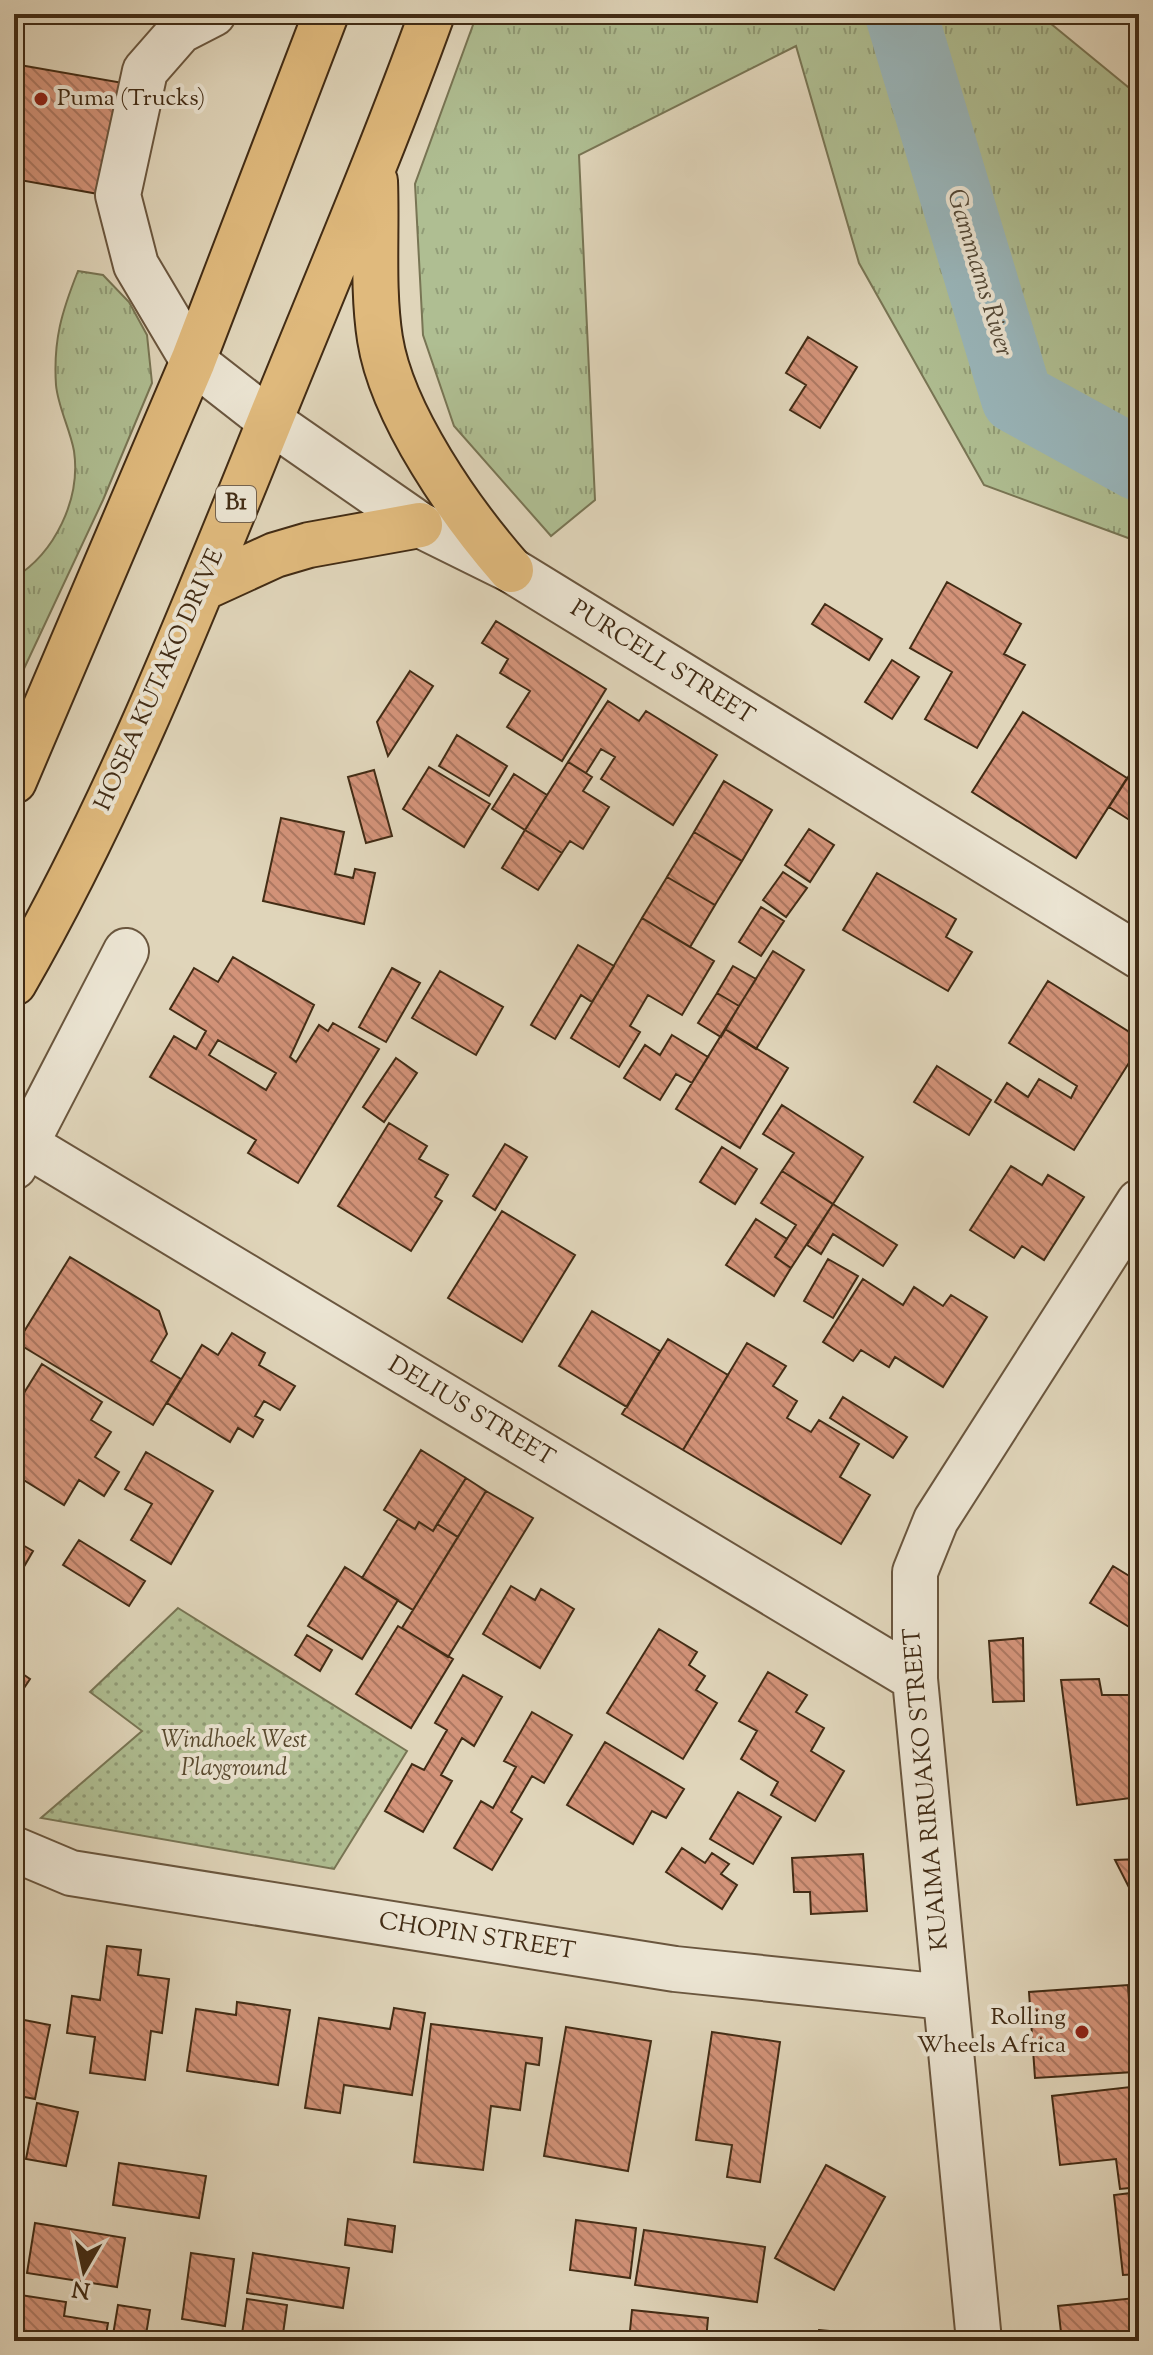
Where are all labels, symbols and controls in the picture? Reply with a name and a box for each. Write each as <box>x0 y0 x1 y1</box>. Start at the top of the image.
place label: Puma (Trucks) <box>57 82 205 116</box>
marker: Puma (Trucks) <box>32 90 50 108</box>
water label: Gammams River <box>936 185 1022 361</box>
road number: B1 <box>216 486 256 522</box>
street label: HOSEA KUTAKO DRIVE <box>87 543 233 816</box>
street label: PURCELL STREET <box>563 592 761 734</box>
street label: DELIUS STREET <box>381 1349 561 1475</box>
street label: KUAIMA RIRUAKO STREET <box>896 1626 958 1952</box>
park label: Windhoek West Playground <box>161 1724 307 1786</box>
street label: CHOPIN STREET <box>376 1905 578 1969</box>
place label: Rolling Wheels Africa <box>917 2001 1066 2063</box>
marker: Rolling Wheels Africa <box>1073 2023 1091 2041</box>
north arrow <box>44 2231 124 2311</box>
text: N <box>70 2271 93 2305</box>

